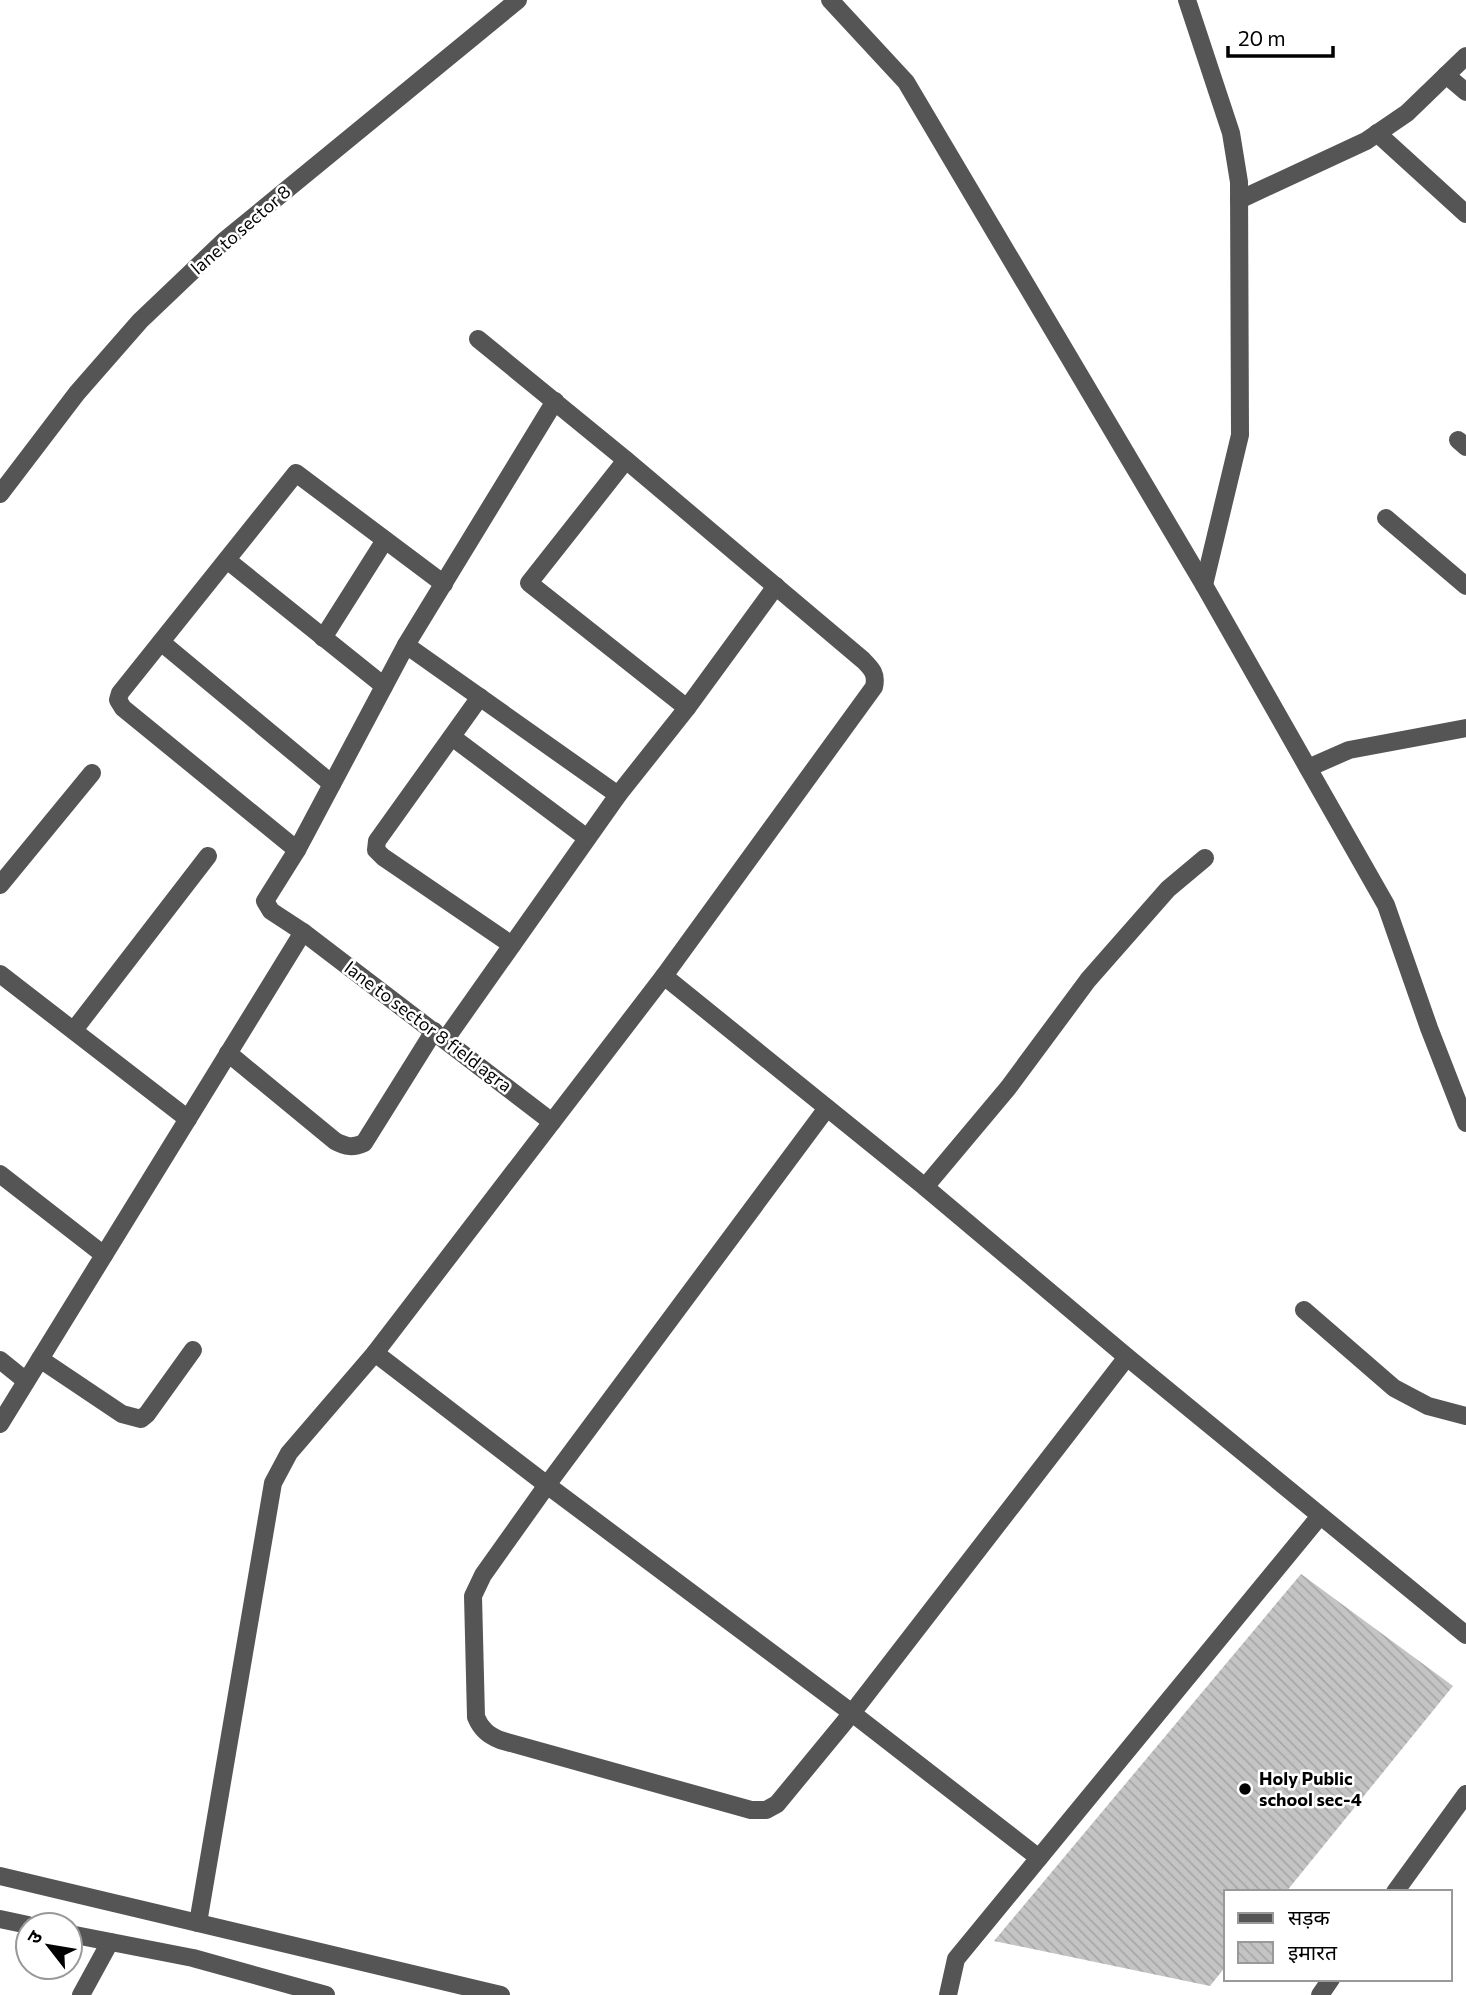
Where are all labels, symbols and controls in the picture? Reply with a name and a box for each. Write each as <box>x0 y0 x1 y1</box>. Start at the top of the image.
scale bar <box>1228 14 1333 58</box>
text: 20 m <box>1238 25 1286 50</box>
street label: lane to sector 8 <box>186 180 295 279</box>
street label: lane to sector 8 field agra <box>341 956 517 1096</box>
place label: Holy Public school sec-4 <box>1259 1767 1362 1810</box>
marker: Holy Public school sec-4 <box>1237 1781 1253 1797</box>
legend <box>1224 1890 1452 1981</box>
text: सड़क <box>1288 1904 1330 1929</box>
north arrow <box>14 1911 84 1981</box>
text: उ <box>21 1926 47 1948</box>
text: इमारत <box>1288 1939 1338 1964</box>

